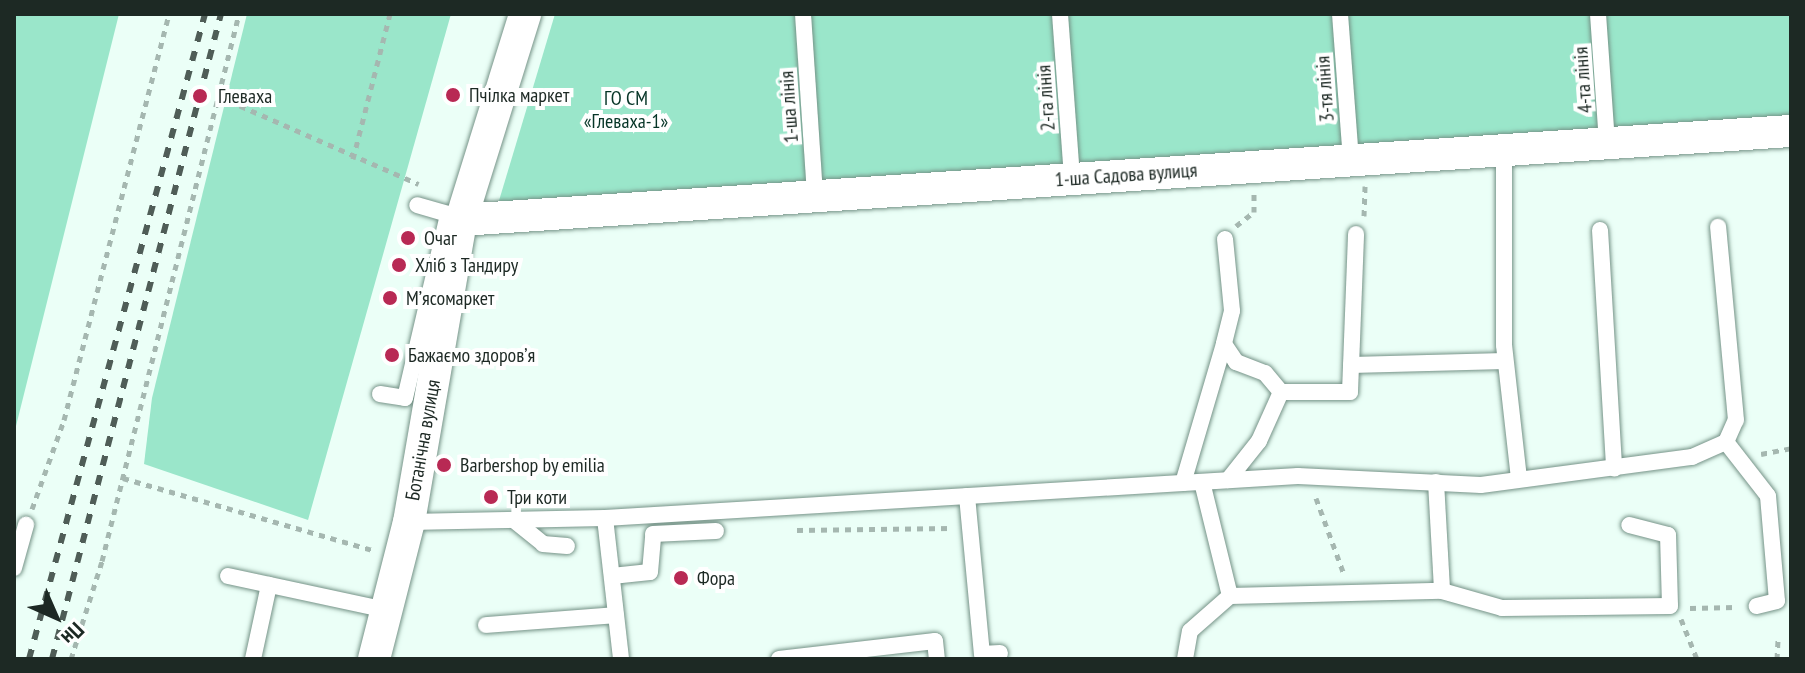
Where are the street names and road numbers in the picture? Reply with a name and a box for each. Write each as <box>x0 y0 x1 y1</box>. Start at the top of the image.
street label: 4-та лінія <box>1569 46 1597 114</box>
street label: 3-тя лінія <box>1311 55 1339 123</box>
street label: 2-га лінія <box>1032 64 1060 132</box>
street label: 1-ша лінія <box>775 70 803 144</box>
street label: 1-ша Садова вулиця <box>1054 158 1198 192</box>
street label: Ботанічна вулиця <box>401 378 445 502</box>

